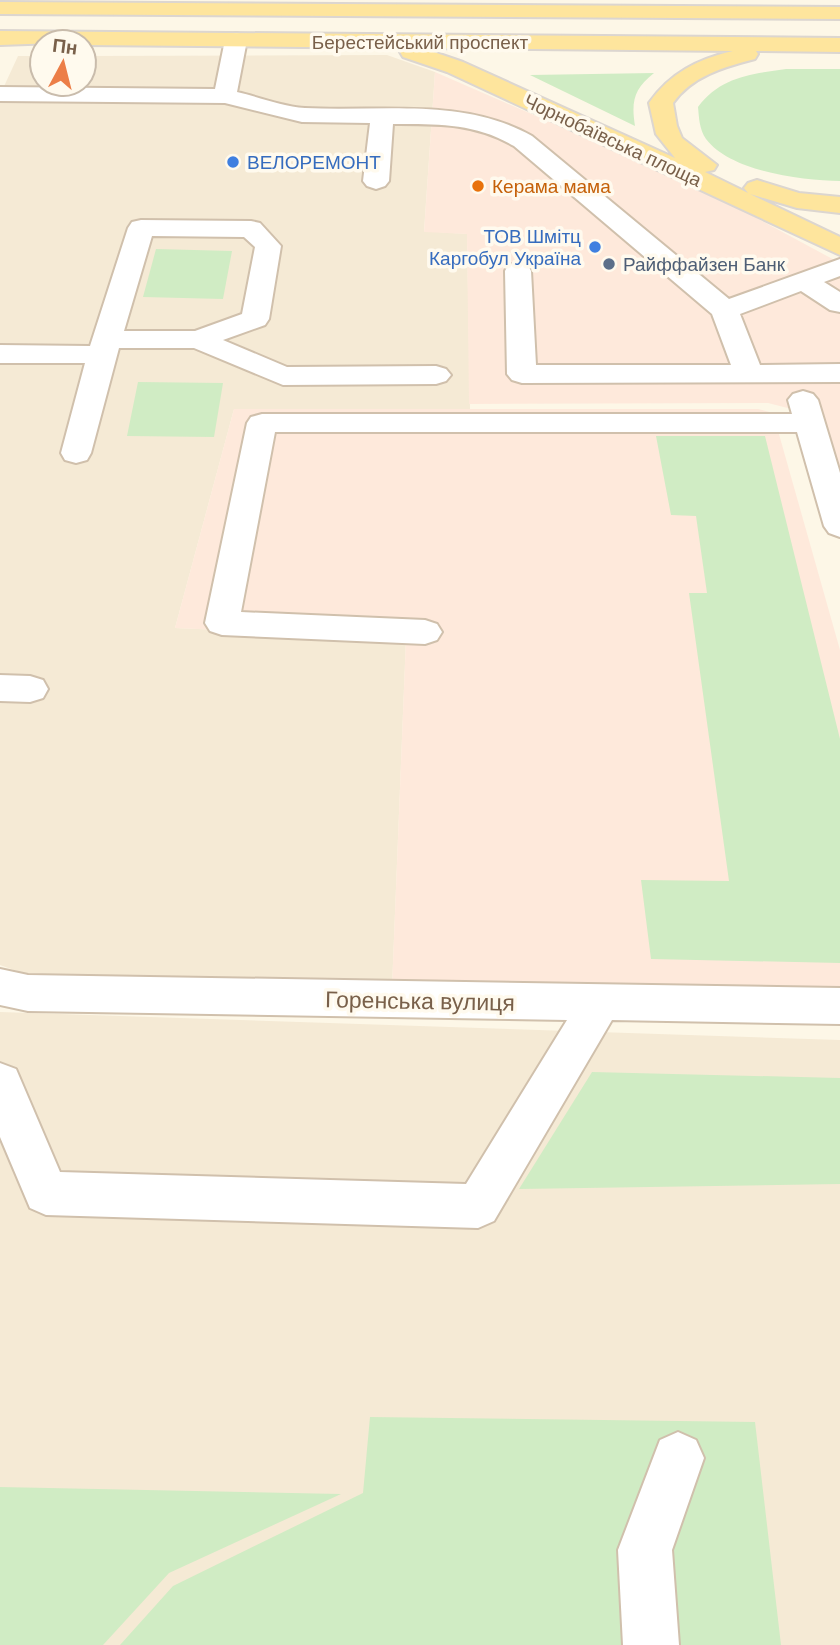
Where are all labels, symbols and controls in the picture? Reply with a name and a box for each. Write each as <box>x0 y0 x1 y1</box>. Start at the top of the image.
north arrow <box>28 28 98 98</box>
street label: Берестейський проспект <box>312 30 528 55</box>
text: Пн <box>51 33 79 61</box>
street label: Чорнобаївська площа <box>520 88 706 193</box>
place label: ВЕЛОРЕМОНТ <box>247 150 381 175</box>
marker: ВЕЛОРЕМОНТ <box>225 154 241 170</box>
place label: Керама мама <box>492 174 611 199</box>
marker: Керама мама <box>470 178 486 194</box>
place label: ТОВ Шмітц Каргобул Україна <box>429 224 581 271</box>
marker: ТОВ Шмітц Каргобул Україна <box>587 239 603 255</box>
place label: Райффайзен Банк <box>623 252 786 277</box>
marker: Райффайзен Банк <box>601 256 617 272</box>
street label: Горенська вулиця <box>325 984 515 1018</box>

